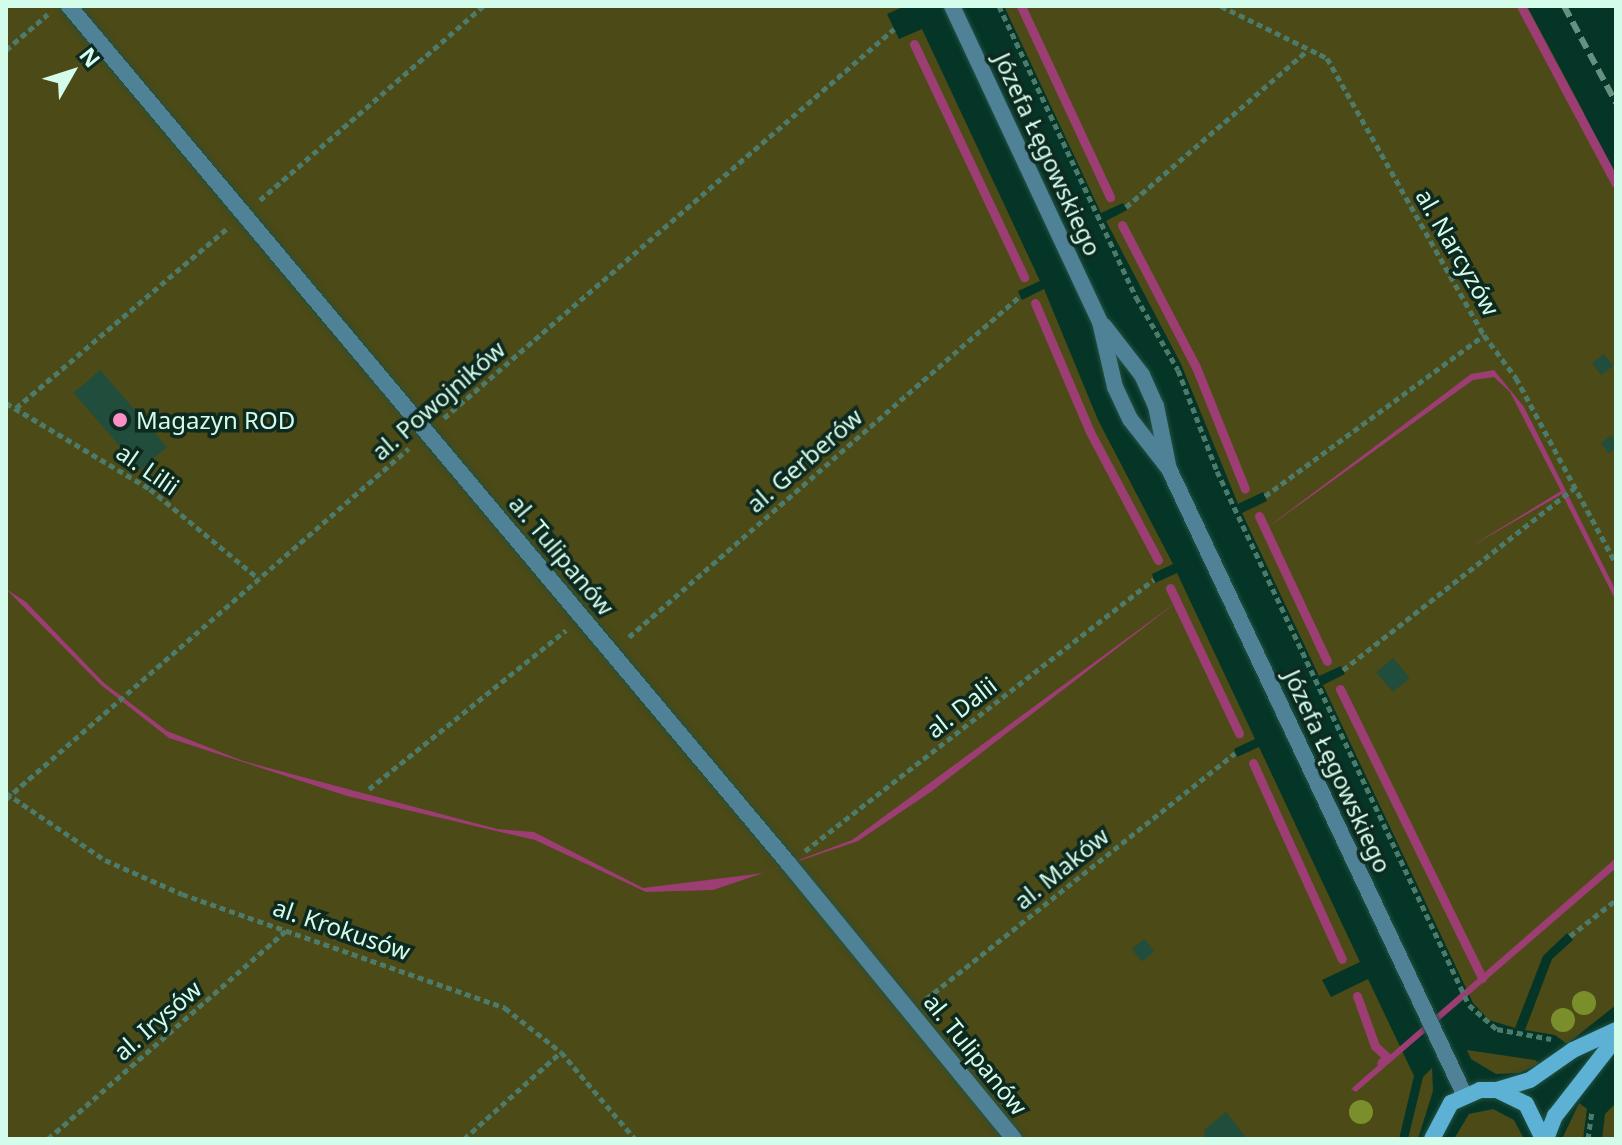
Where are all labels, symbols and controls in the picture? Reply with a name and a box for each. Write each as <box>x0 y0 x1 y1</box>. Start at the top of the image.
north arrow <box>32 32 112 112</box>
text: N <box>73 40 108 73</box>
street label: Józefa Łęgowskiego <box>988 48 1108 260</box>
street label: al. Narcyzów <box>1410 184 1506 320</box>
street label: al. Powojników <box>365 334 511 466</box>
street label: al. Gerberów <box>740 402 868 518</box>
place label: Magazyn ROD <box>136 406 295 434</box>
marker: Magazyn ROD <box>111 411 129 429</box>
street label: al. Lilii <box>111 437 185 501</box>
street label: al. Tulipanów <box>504 489 620 621</box>
street label: Józefa Łęgowskiego <box>1278 665 1398 877</box>
street label: al. Dalii <box>920 670 1002 744</box>
street label: al. Maków <box>1008 821 1114 915</box>
street label: al. Krokusów <box>270 892 414 966</box>
street label: al. Irysów <box>107 974 207 1066</box>
street label: al. Tulipanów <box>918 988 1034 1120</box>

